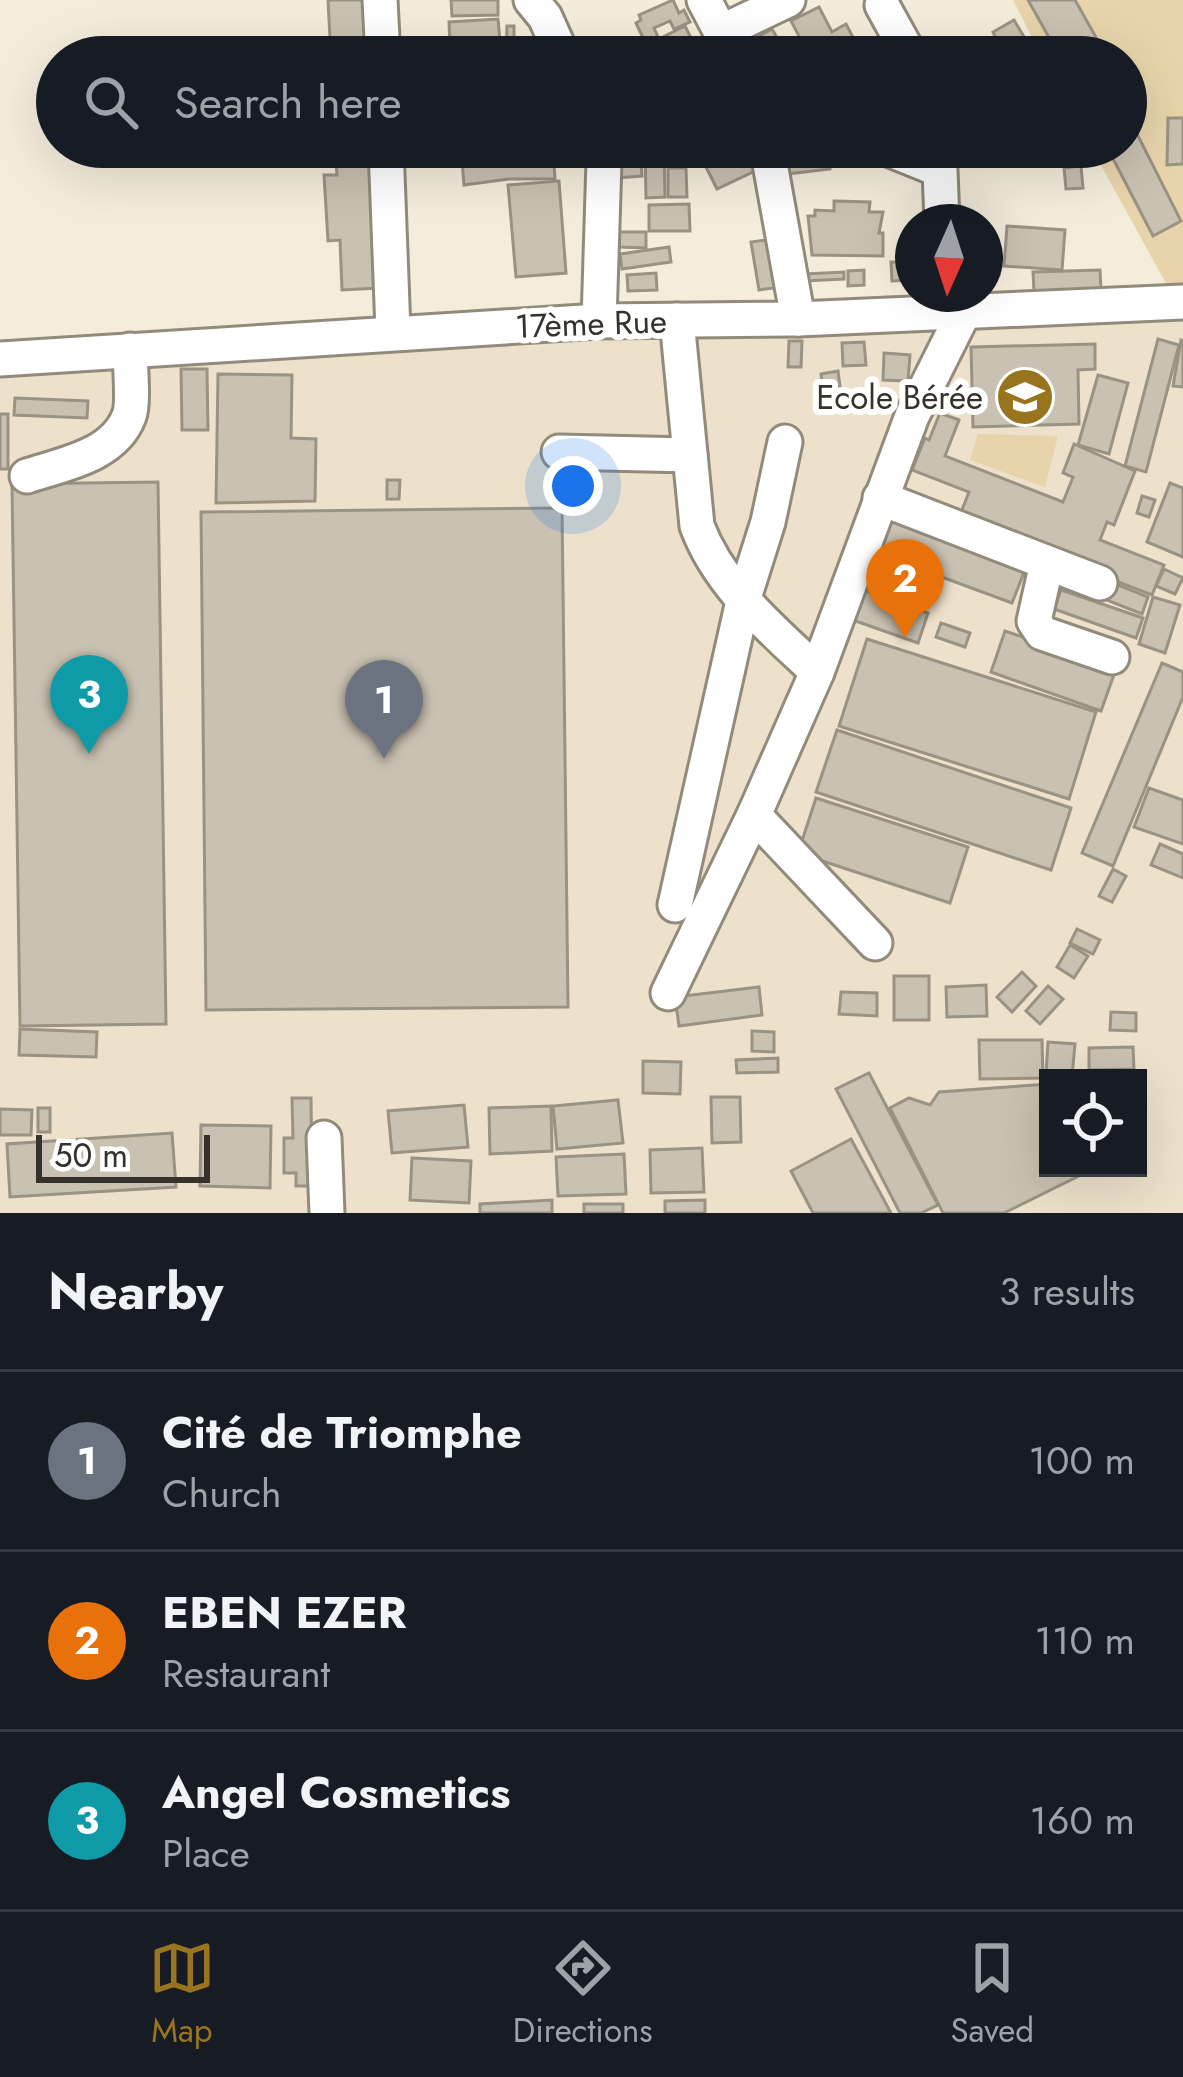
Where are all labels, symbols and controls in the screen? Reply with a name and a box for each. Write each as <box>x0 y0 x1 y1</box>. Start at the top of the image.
search box <box>36 36 1147 168</box>
icon: search <box>78 69 144 135</box>
text: Search here <box>174 70 402 135</box>
north arrow <box>895 204 1003 312</box>
street label: 17ème Rue <box>514 297 668 350</box>
school or university icon: Ecole Bérée <box>994 366 1056 428</box>
place label: Ecole Bérée <box>816 374 983 421</box>
your location <box>543 456 603 516</box>
pin: 2 <box>866 539 944 638</box>
pin: 3 <box>50 655 128 754</box>
pin: 1 <box>345 660 423 759</box>
map controls <box>1039 1069 1147 1177</box>
button: locate <box>1039 1069 1147 1177</box>
scale bar <box>36 1129 210 1182</box>
text: 50 m <box>54 1132 128 1179</box>
text: Nearby <box>48 1254 223 1328</box>
text: 3 results <box>999 1263 1135 1320</box>
text: Cité de Triomphe <box>162 1400 522 1465</box>
text: 1 <box>77 1432 97 1489</box>
text: 100 m <box>1029 1432 1135 1489</box>
text: Church <box>162 1465 282 1522</box>
text: EBEN EZER <box>162 1580 407 1645</box>
text: 2 <box>74 1612 100 1669</box>
text: 110 m <box>1034 1612 1135 1669</box>
text: Restaurant <box>162 1645 330 1702</box>
text: Angel Cosmetics <box>162 1760 511 1825</box>
text: 3 <box>75 1792 99 1849</box>
text: 160 m <box>1029 1792 1135 1849</box>
text: Place <box>162 1825 250 1882</box>
tab: Map <box>149 1935 215 2054</box>
tab: Directions <box>513 1935 653 2054</box>
tab: Saved <box>950 1935 1034 2054</box>

